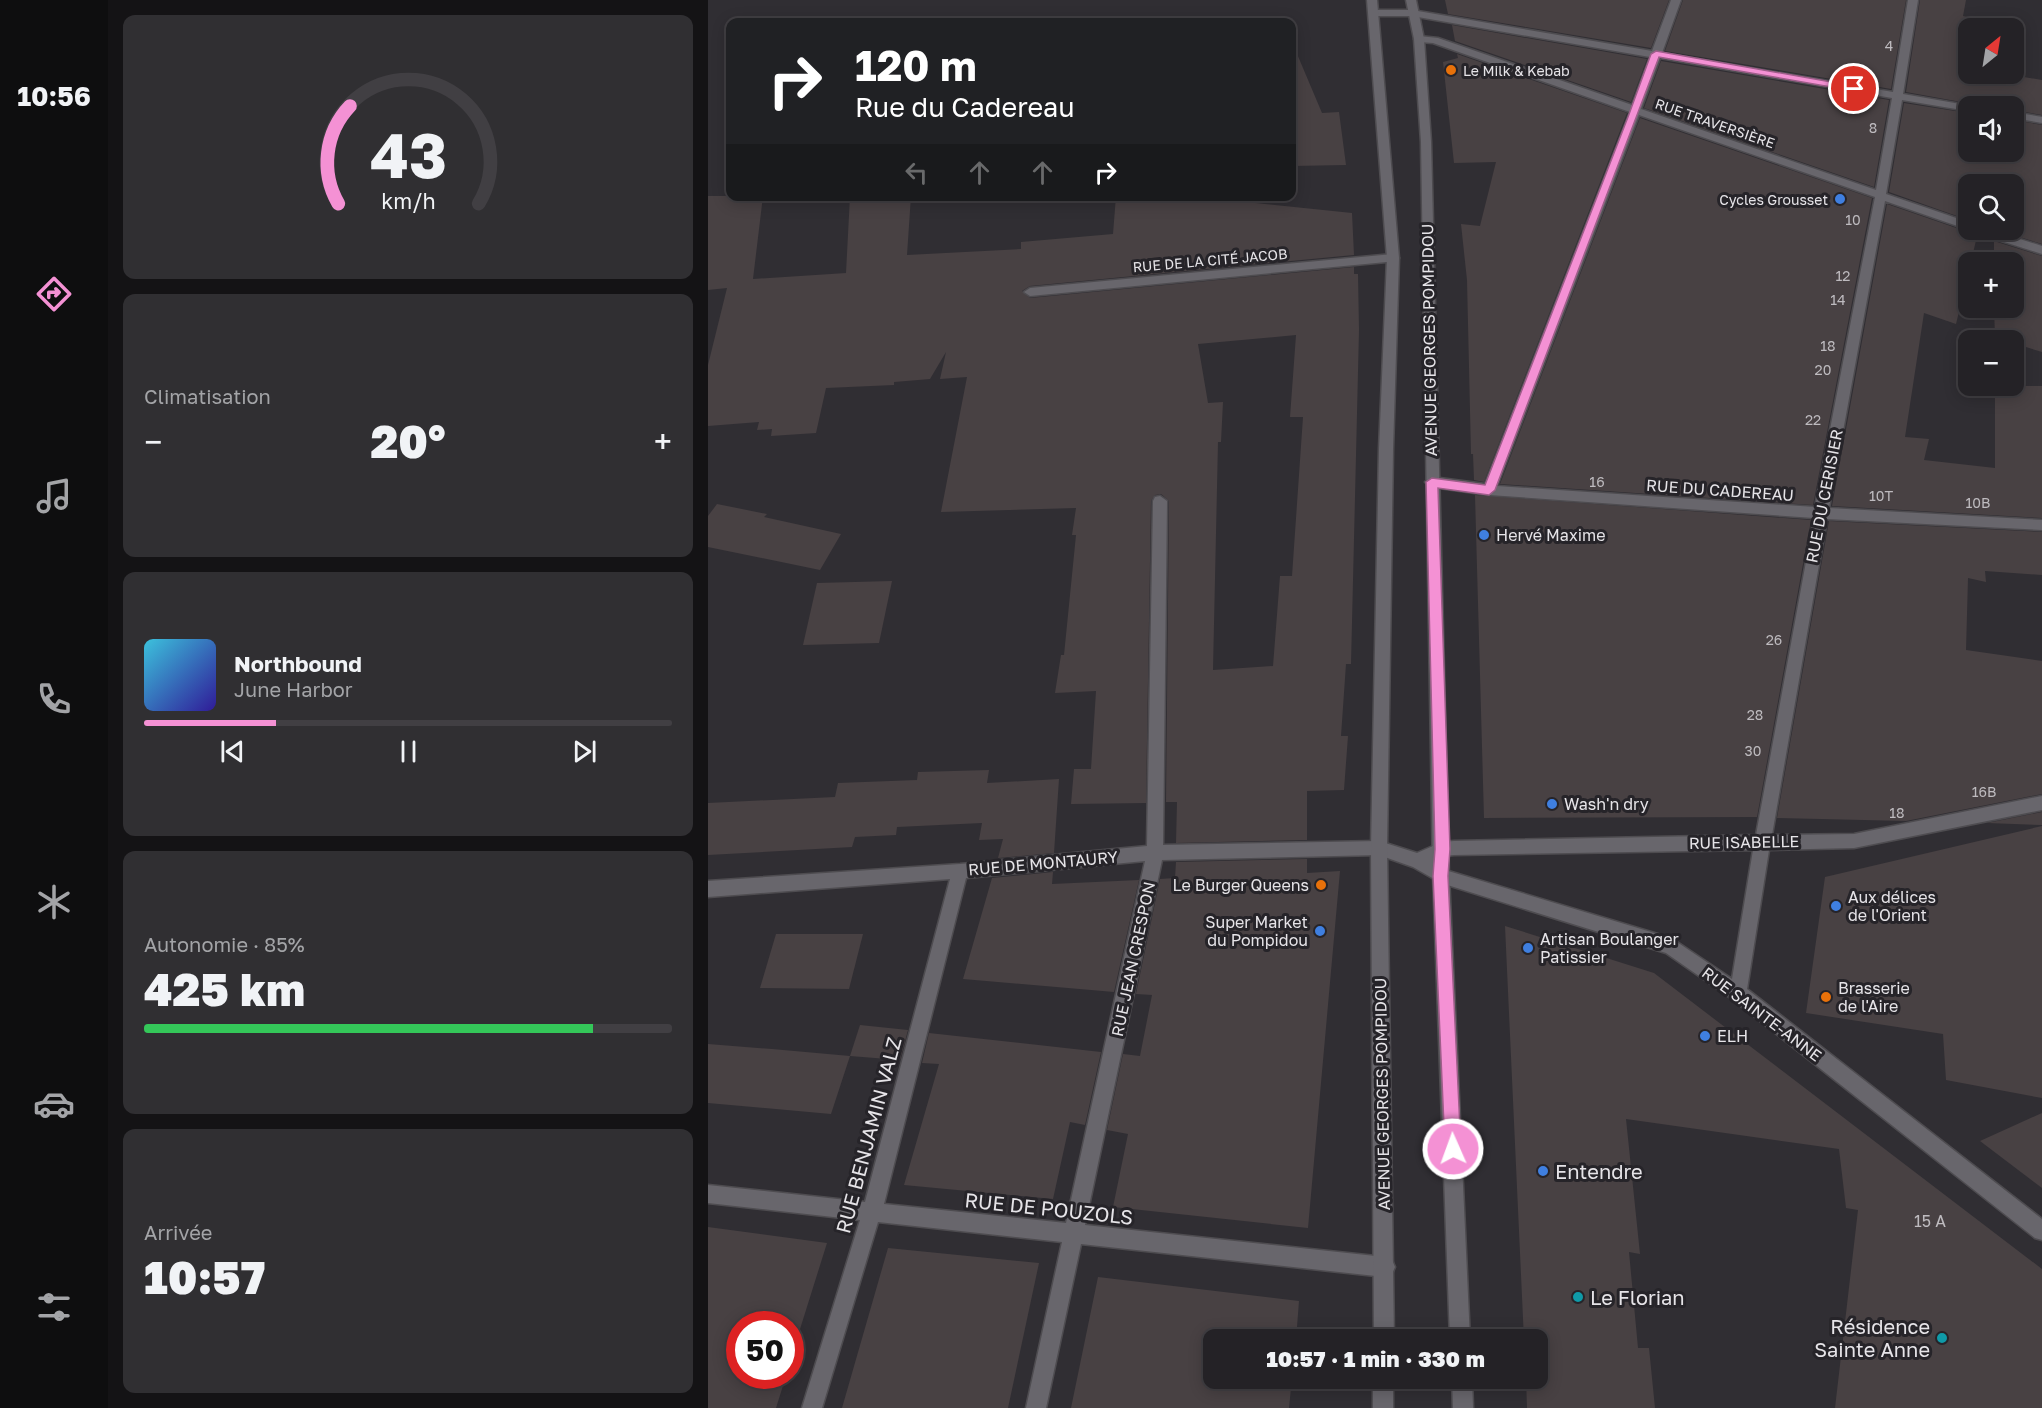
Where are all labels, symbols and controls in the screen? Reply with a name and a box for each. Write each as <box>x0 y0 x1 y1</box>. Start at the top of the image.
north arrow <box>1958 18 2024 84</box>
map controls <box>1958 18 2024 396</box>
house number: 4 <box>1885 37 1893 54</box>
text: 120 m <box>855 40 977 90</box>
icon: right <box>756 42 834 120</box>
place label: Le Milk & Kebab <box>1463 62 1570 79</box>
marker: Le Milk & Kebab <box>1444 63 1458 77</box>
pin <box>1828 63 1879 114</box>
icon: arrive <box>1837 72 1870 105</box>
text: 10:56 <box>17 80 91 112</box>
text: Rue du Cadereau <box>855 91 1075 123</box>
street label: RUE TRAVERSIÈRE <box>1653 95 1777 151</box>
button: sound <box>1958 96 2024 162</box>
text: 43 <box>369 117 447 192</box>
house number: 8 <box>1869 119 1877 136</box>
icon: left <box>900 156 933 189</box>
icon: ahead <box>963 156 996 189</box>
icon: ahead <box>1026 156 1059 189</box>
icon: right <box>1089 156 1122 189</box>
button: search <box>1958 174 2024 240</box>
text: km/h <box>381 188 435 214</box>
place label: Cycles Grousset <box>1719 191 1828 208</box>
marker: Cycles Grousset <box>1833 192 1847 206</box>
house number: 10 <box>1845 211 1861 228</box>
street label: AVENUE GEORGES POMPIDOU <box>1417 224 1441 456</box>
street label: RUE DE LA CITÉ JACOB <box>1132 245 1288 275</box>
button: + <box>1958 252 2024 318</box>
house number: 12 <box>1836 267 1850 284</box>
icon: directions <box>33 273 75 315</box>
house number: 14 <box>1830 291 1846 308</box>
button: − <box>1958 330 2024 396</box>
house number: 18 <box>1820 337 1836 354</box>
house number: 20 <box>1815 361 1831 378</box>
text: Climatisation <box>144 384 271 408</box>
house number: 22 <box>1805 411 1821 428</box>
text: 20° <box>370 414 446 468</box>
text: − <box>144 422 162 461</box>
text: + <box>654 422 672 461</box>
street label: RUE DU CERISIER <box>1801 427 1847 564</box>
house number: 16 <box>1589 473 1605 490</box>
icon: music <box>33 475 75 517</box>
street label: RUE DU CADEREAU <box>1646 475 1794 505</box>
house number: 10T <box>1869 487 1893 504</box>
house number: 10B <box>1966 494 1990 511</box>
place label: Hervé Maxime <box>1496 525 1605 545</box>
marker: Hervé Maxime <box>1477 528 1491 542</box>
house number: 26 <box>1766 631 1782 648</box>
text: Northbound <box>234 650 362 677</box>
text: June Harbor <box>234 677 353 701</box>
icon: phone <box>33 678 75 720</box>
house number: 28 <box>1747 706 1763 723</box>
icon: previous <box>216 735 249 768</box>
icon: pause <box>392 735 425 768</box>
icon: next <box>568 735 601 768</box>
house number: 30 <box>1745 742 1761 759</box>
house number: 16B <box>1972 783 1996 800</box>
place label: Wash'n dry <box>1564 794 1649 814</box>
marker: Wash'n dry <box>1545 797 1559 811</box>
house number: 18 <box>1889 804 1905 821</box>
street label: RUE ISABELLE <box>1689 831 1799 853</box>
street label: RUE DE MONTAURY <box>967 846 1119 880</box>
place label: Le Burger Queens <box>1173 875 1309 895</box>
marker: Le Burger Queens <box>1314 878 1328 892</box>
street label: RUE JEAN CRESPON <box>1107 880 1159 1038</box>
icon: climate <box>33 881 75 923</box>
place label: Aux délices de l'Orient <box>1848 887 1936 925</box>
marker: Aux délices de l'Orient <box>1829 899 1843 913</box>
place label: Super Market du Pompidou <box>1205 912 1308 950</box>
marker: Super Market du Pompidou <box>1313 924 1327 938</box>
place label: Artisan Boulanger Patissier <box>1540 929 1679 967</box>
text: Autonomie · 85% <box>144 932 305 956</box>
marker: Artisan Boulanger Patissier <box>1521 941 1535 955</box>
text: 425 km <box>144 962 305 1016</box>
street label: RUE SAINTE-ANNE <box>1698 962 1826 1066</box>
street label: AVENUE GEORGES POMPIDOU <box>1370 978 1394 1210</box>
place label: Brasserie de l'Aire <box>1838 978 1910 1016</box>
marker: Brasserie de l'Aire <box>1819 990 1833 1004</box>
place label: ELH <box>1717 1026 1748 1046</box>
marker: ELH <box>1698 1029 1712 1043</box>
street label: RUE BENJAMIN VALZ <box>830 1034 906 1236</box>
icon: car <box>33 1083 75 1125</box>
position arrow <box>1421 1117 1485 1181</box>
place label: Entendre <box>1555 1159 1643 1183</box>
marker: Entendre <box>1536 1164 1550 1178</box>
street label: RUE DE POUZOLS <box>964 1187 1134 1229</box>
house number: 15 A <box>1914 1211 1946 1231</box>
text: Arrivée <box>144 1220 212 1244</box>
text: 10:57 <box>144 1250 265 1304</box>
place label: Le Florian <box>1590 1285 1685 1309</box>
icon: filters <box>33 1286 75 1328</box>
marker: Le Florian <box>1571 1290 1585 1304</box>
speed limit sign: 50 <box>726 1311 804 1389</box>
place label: Résidence Sainte Anne <box>1814 1314 1930 1361</box>
marker: Résidence Sainte Anne <box>1935 1331 1949 1345</box>
text: 10:57 · 1 min · 330 m <box>1266 1345 1485 1372</box>

